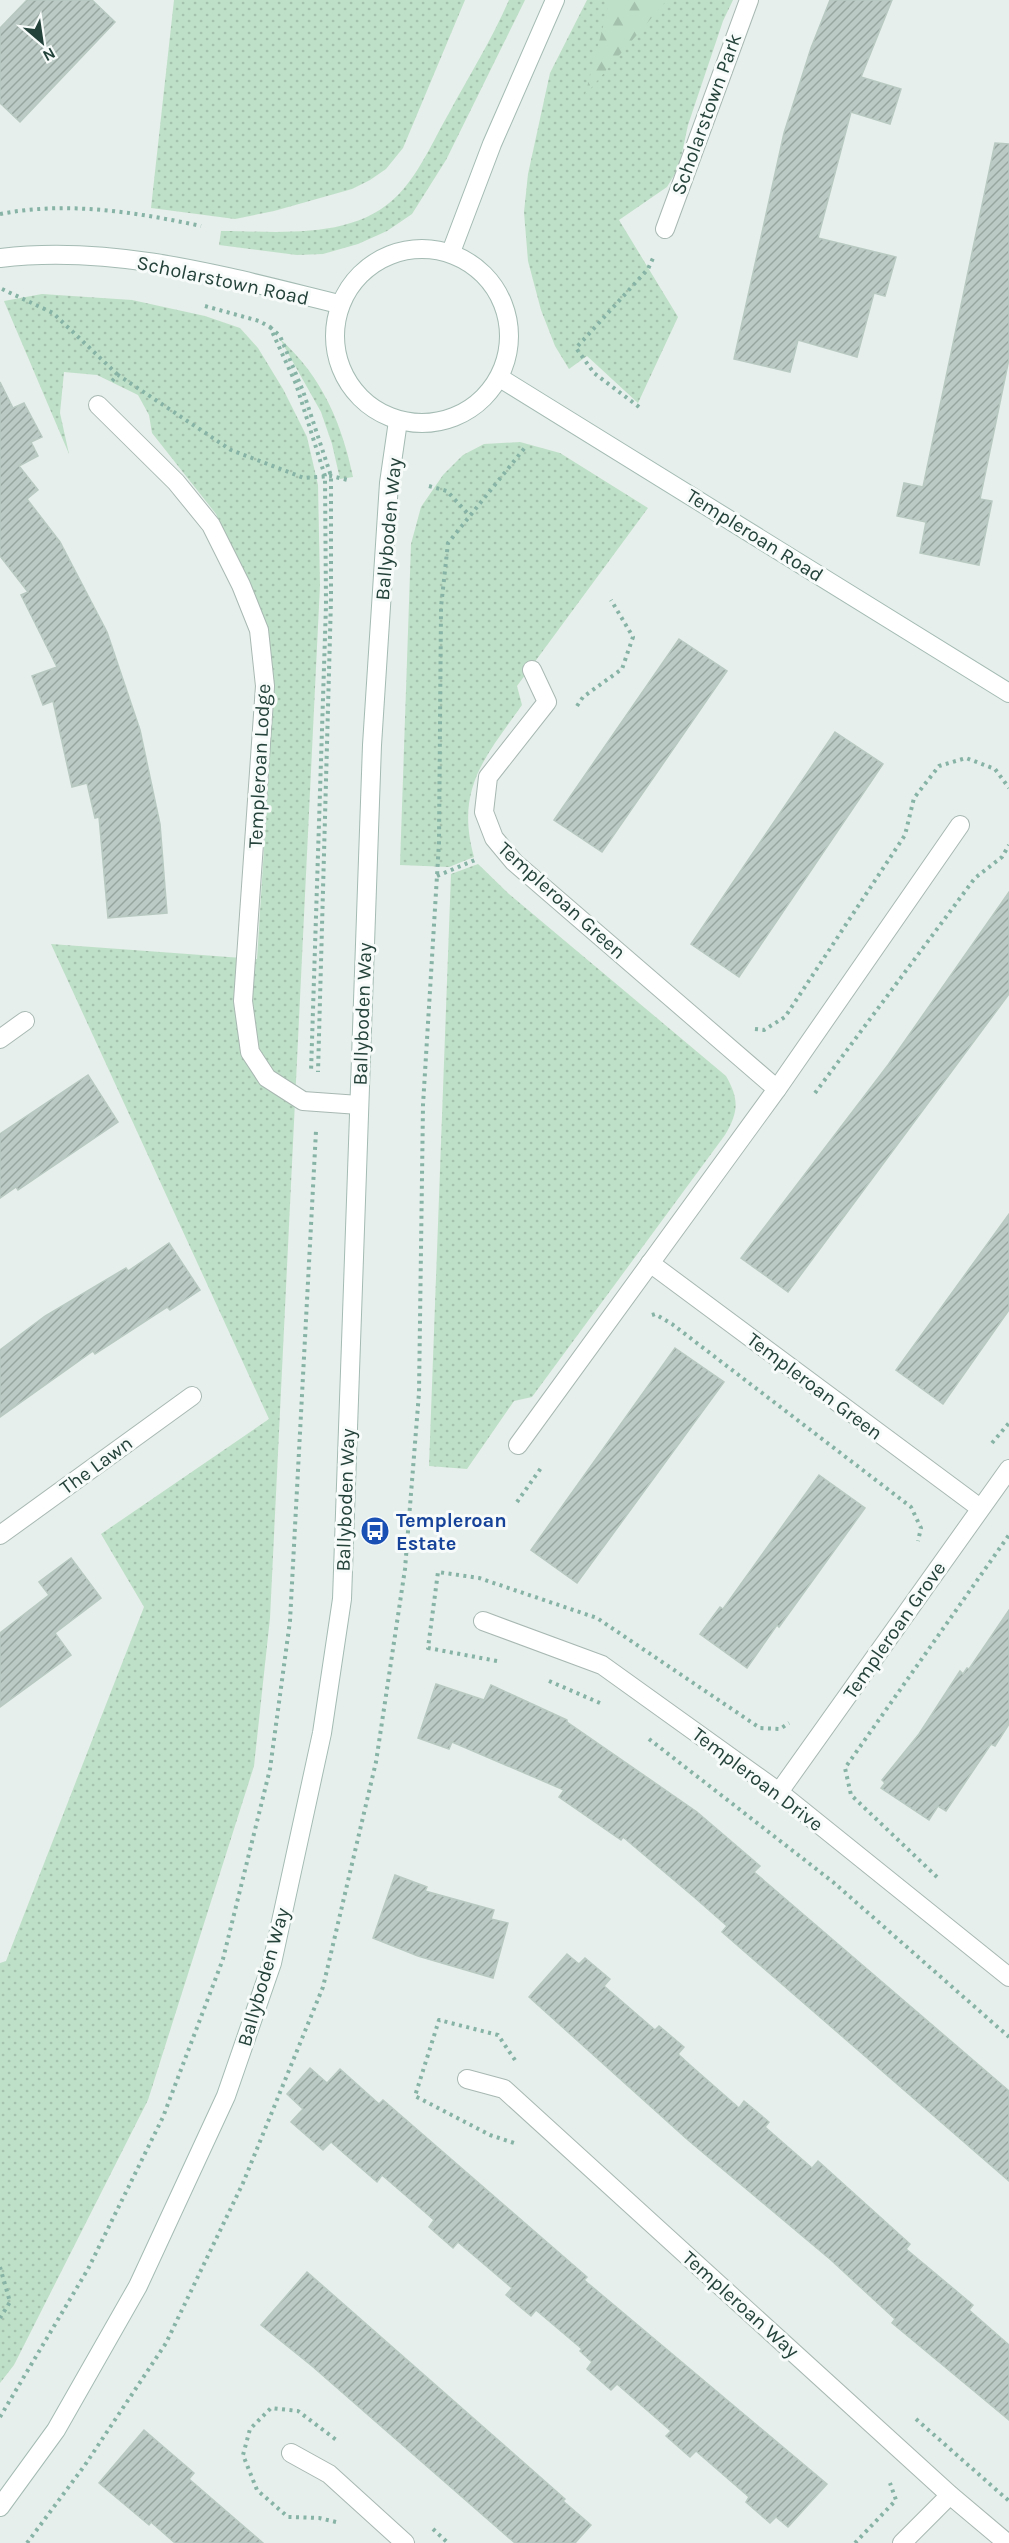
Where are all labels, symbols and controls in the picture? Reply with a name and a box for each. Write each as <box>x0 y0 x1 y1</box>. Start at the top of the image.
north arrow <box>12 12 72 72</box>
street label: Scholarstown Park <box>667 30 746 198</box>
text: N <box>39 44 59 66</box>
street label: Scholarstown Road <box>135 251 311 310</box>
street label: Ballyboden Way <box>371 457 406 601</box>
street label: Templeroan Road <box>682 484 827 587</box>
street label: Templeroan Lodge <box>244 683 275 849</box>
street label: Templeroan Green <box>493 837 630 964</box>
street label: Ballyboden Way <box>349 942 376 1086</box>
street label: Templeroan Green <box>742 1328 887 1445</box>
street label: Ballyboden Way <box>332 1428 359 1572</box>
street label: The Lawn <box>56 1431 137 1499</box>
place label: Templeroan Estate <box>396 1509 507 1555</box>
bus stop icon: Templeroan Estate <box>359 1515 391 1547</box>
street label: Templeroan Grove <box>838 1557 950 1703</box>
street label: Templeroan Drive <box>688 1723 828 1836</box>
street label: Ballyboden Way <box>233 1905 294 2049</box>
street label: Templeroan Way <box>678 2246 804 2363</box>

